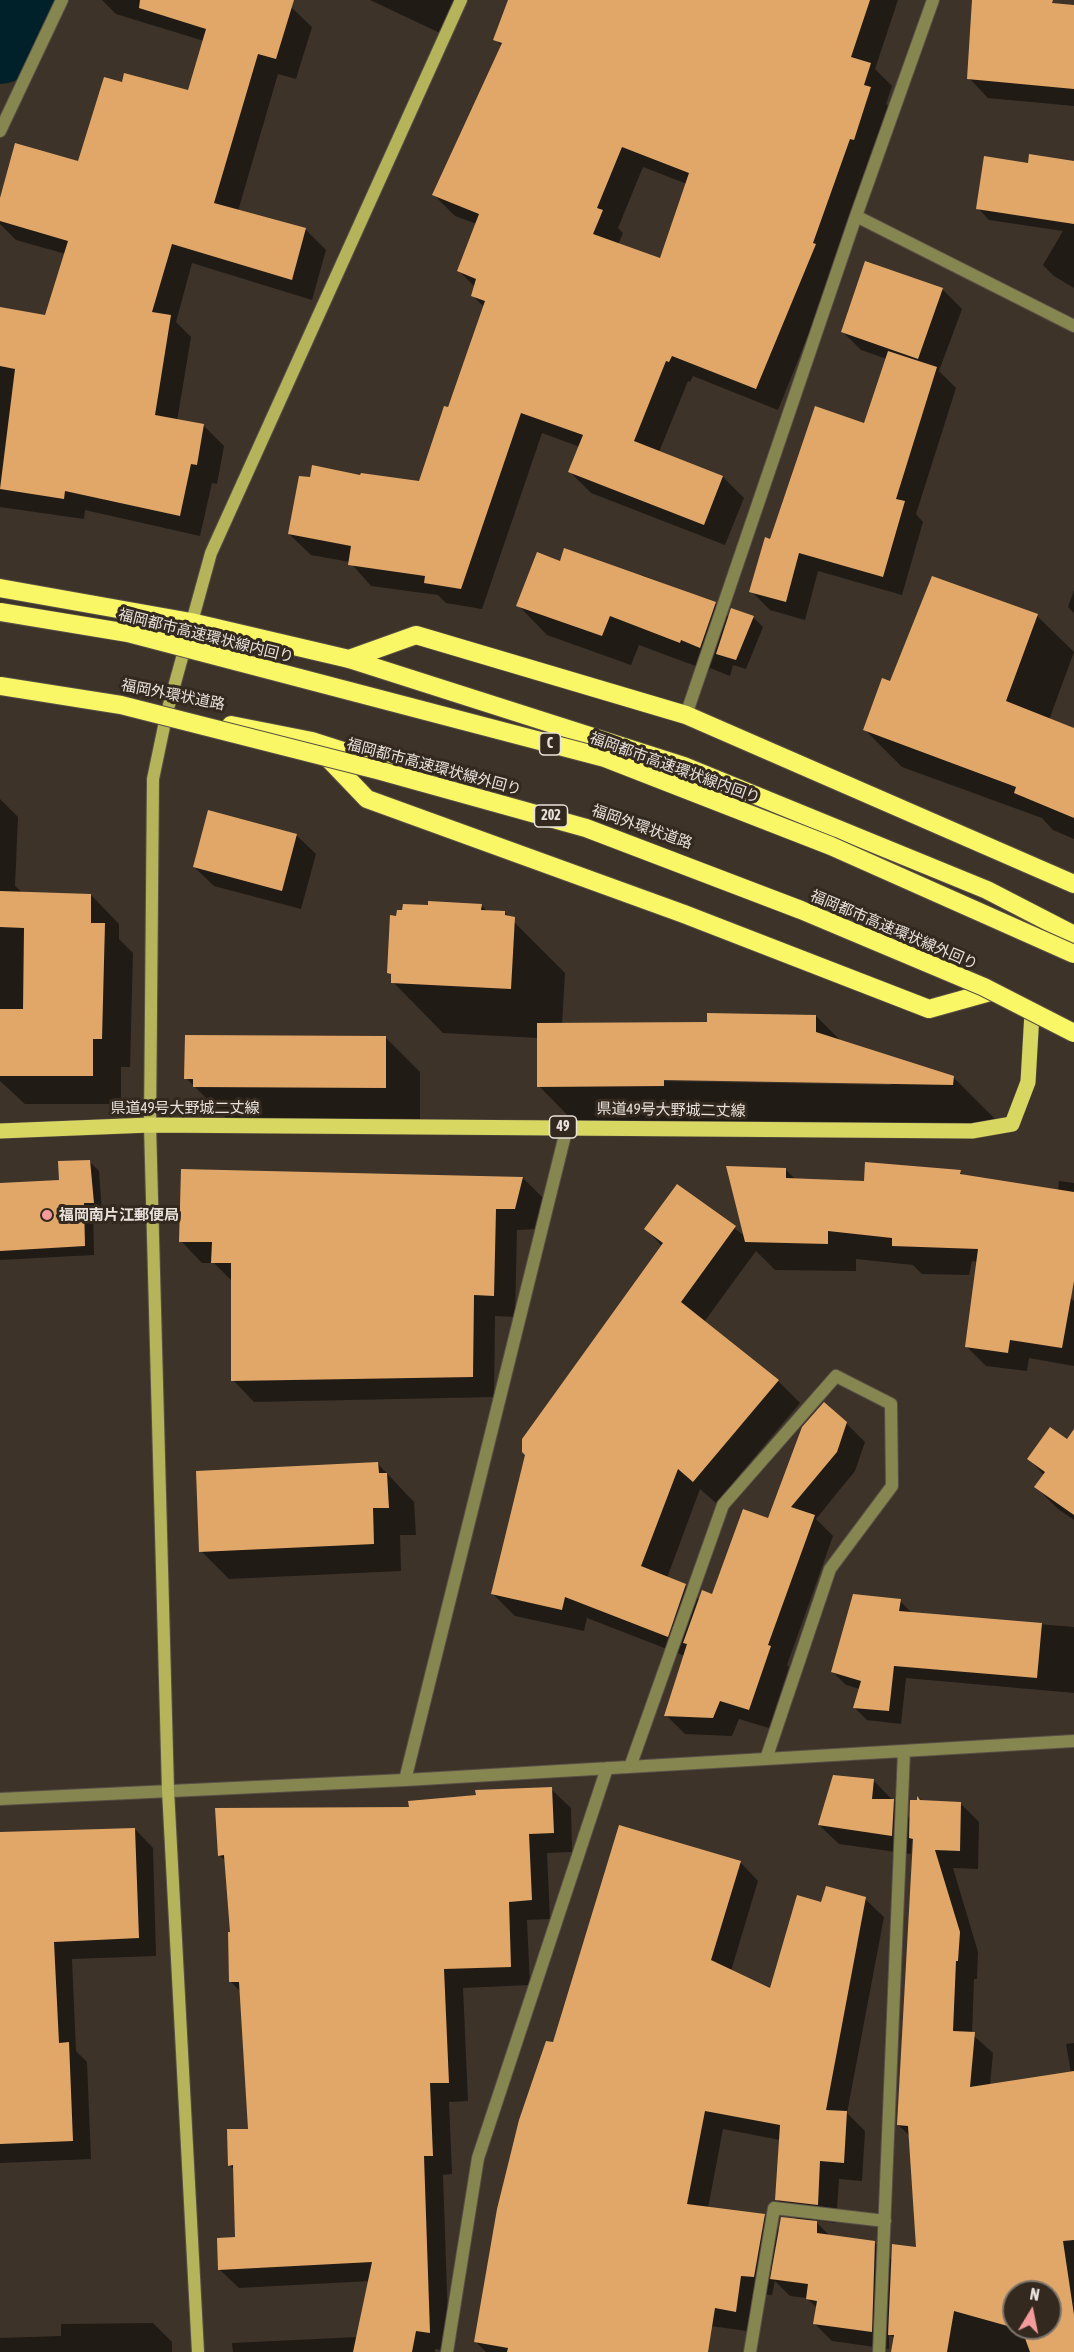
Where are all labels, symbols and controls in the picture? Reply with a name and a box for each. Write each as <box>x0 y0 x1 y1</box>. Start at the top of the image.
street label: 福岡都市高速環状線内回り <box>116 605 296 667</box>
street label: 福岡外環状道路 <box>120 676 226 714</box>
street label: 福岡都市高速環状線内回り <box>587 729 763 807</box>
road number: C <box>540 733 560 755</box>
street label: 福岡都市高速環状線外回り <box>345 735 523 799</box>
street label: 福岡外環状道路 <box>589 801 695 853</box>
road number: 202 <box>534 805 568 827</box>
street label: 福岡都市高速環状線外回り <box>808 887 980 973</box>
street label: 県道49号大野城二丈線 <box>110 1099 260 1117</box>
street label: 県道49号大野城二丈線 <box>596 1100 746 1120</box>
road number: 49 <box>550 1116 576 1138</box>
place label: 福岡南片江郵便局 <box>59 1206 179 1224</box>
marker: 福岡南片江郵便局 <box>40 1208 54 1222</box>
north arrow <box>1002 2280 1062 2340</box>
text: N <box>1029 2285 1041 2304</box>

